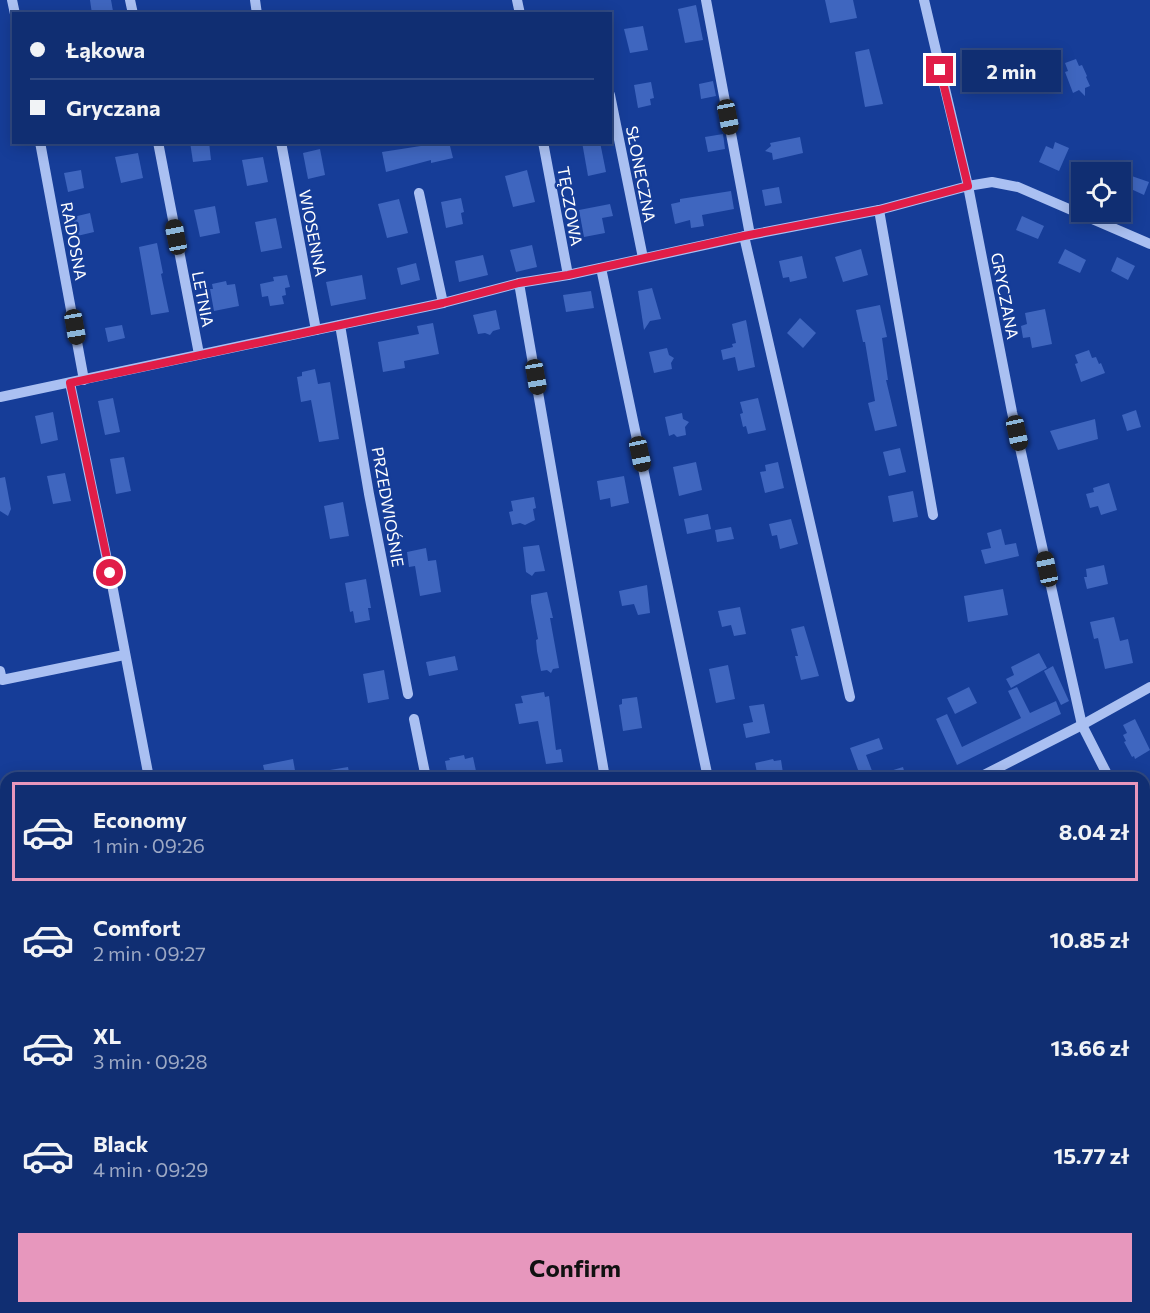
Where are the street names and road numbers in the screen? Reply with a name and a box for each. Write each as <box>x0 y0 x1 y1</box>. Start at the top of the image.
street label: SŁONECZNA <box>623 124 660 224</box>
street label: TĘCZOWA <box>554 165 587 247</box>
street label: WIOSENNA <box>296 188 331 278</box>
street label: RADOSNA <box>58 200 91 282</box>
street label: GRYCZANA <box>988 251 1023 341</box>
street label: LETNIA <box>189 269 218 328</box>
street label: PRZEDWIOŚNIE <box>369 445 408 568</box>

